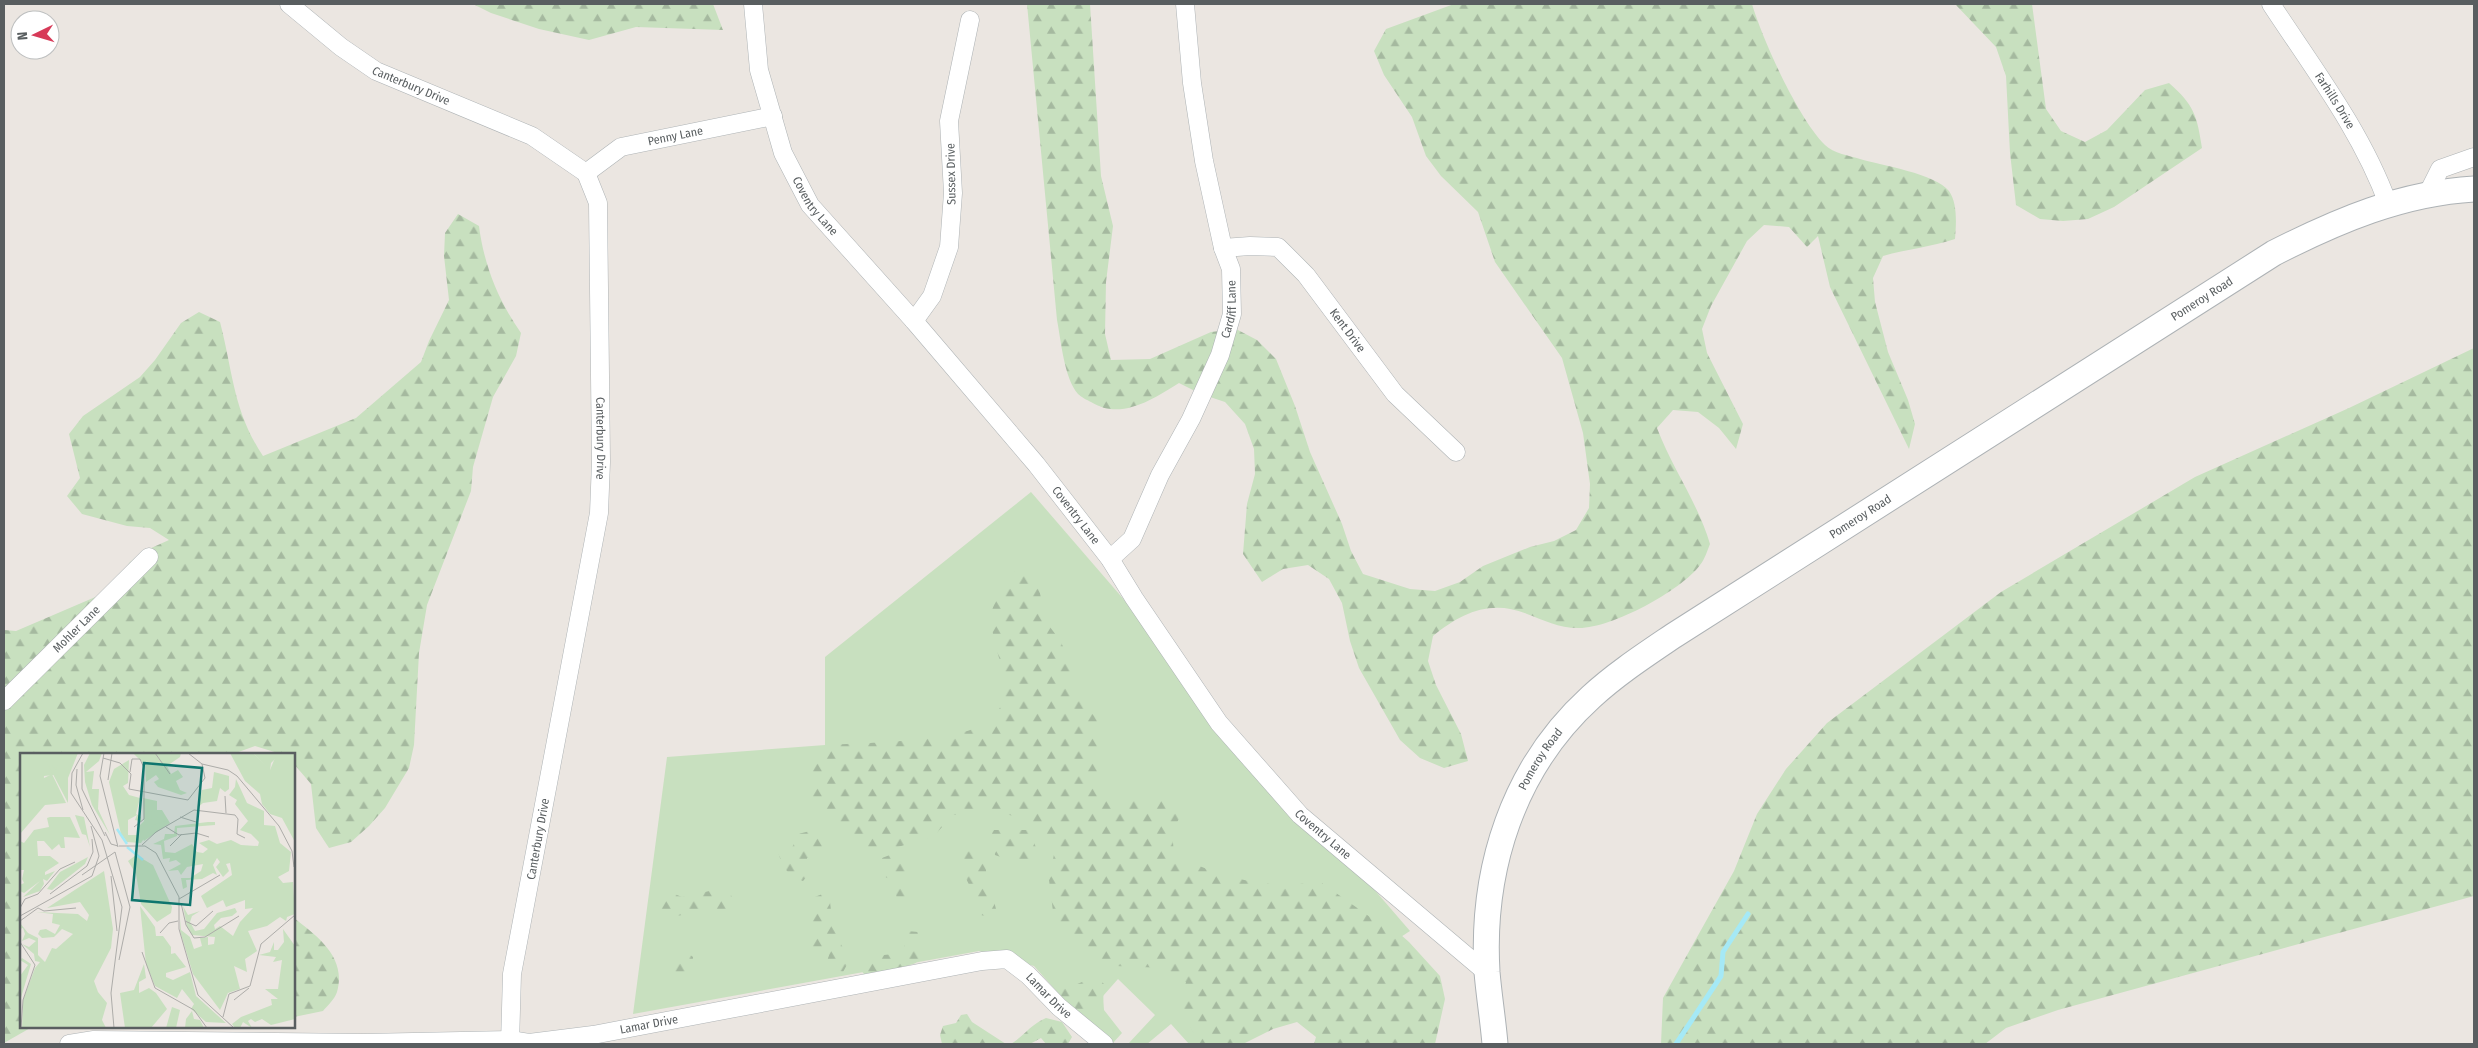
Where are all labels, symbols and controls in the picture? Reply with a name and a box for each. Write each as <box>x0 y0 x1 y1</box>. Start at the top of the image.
north arrow <box>10 10 60 60</box>
text: N <box>14 31 31 41</box>
street label: Canterbury Drive <box>369 63 452 108</box>
street label: Farhills Drive <box>2312 70 2358 131</box>
street label: Penny Lane <box>646 123 704 148</box>
street label: Sussex Drive <box>943 143 959 205</box>
street label: Coventry Lane <box>790 174 841 238</box>
street label: Pomeroy Road <box>2168 274 2235 324</box>
street label: Cardiff Lane <box>1218 280 1239 340</box>
street label: Kent Drive <box>1327 306 1368 355</box>
street label: Canterbury Drive <box>593 397 608 480</box>
street label: Coventry Lane <box>1049 484 1103 547</box>
street label: Pomeroy Road <box>1827 492 1894 542</box>
street label: Mohler Lane <box>50 603 103 655</box>
street label: Pomeroy Road <box>1515 725 1565 792</box>
inset map <box>20 753 295 1028</box>
street label: Canterbury Drive <box>524 797 552 881</box>
street label: Coventry Lane <box>1292 807 1354 862</box>
street label: Lamar Drive <box>1023 970 1075 1022</box>
street label: Lamar Drive <box>619 1012 679 1037</box>

